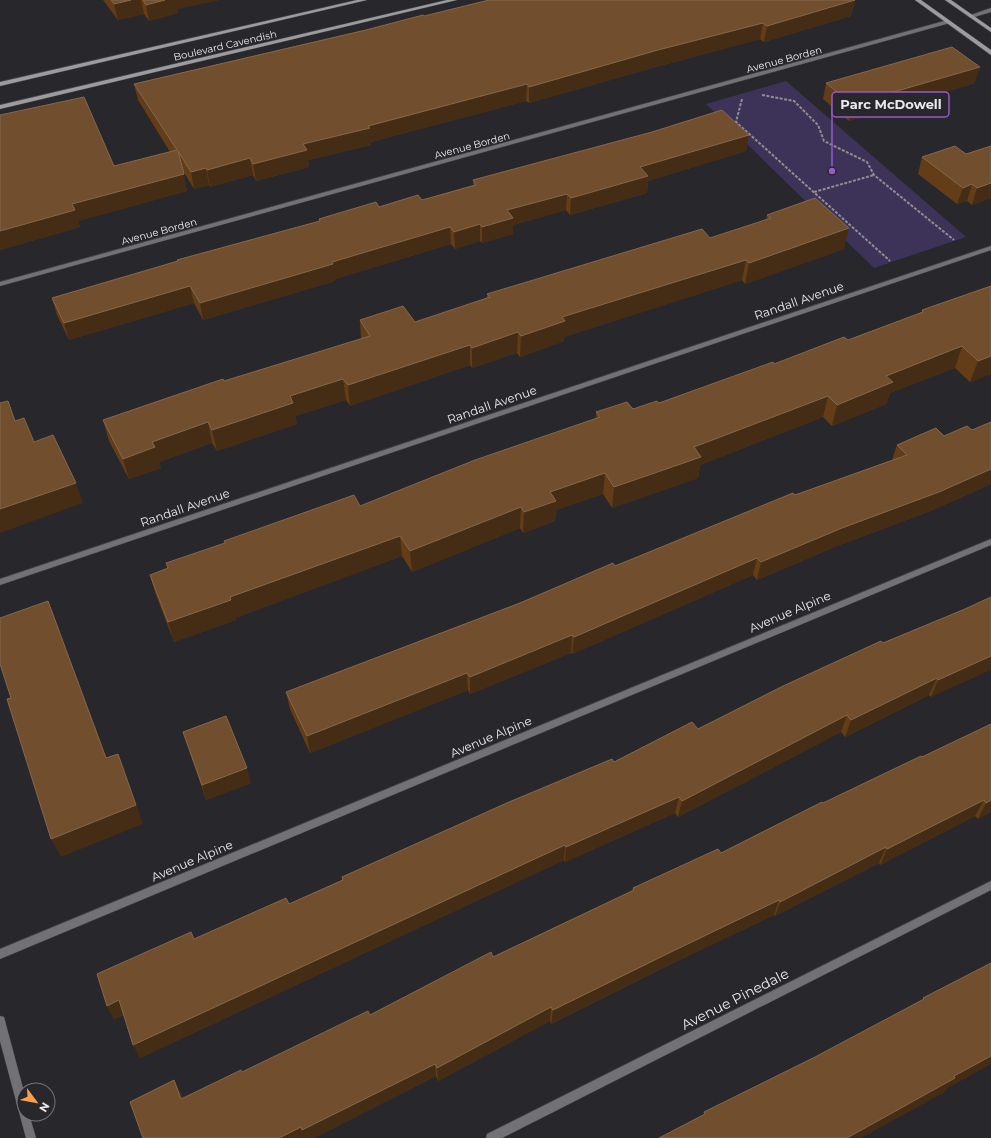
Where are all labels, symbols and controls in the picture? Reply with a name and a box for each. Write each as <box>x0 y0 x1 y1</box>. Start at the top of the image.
street label: Boulevard Cavendish <box>172 27 278 64</box>
street label: Avenue Borden <box>745 43 823 76</box>
callout: Parc McDowell <box>832 92 949 117</box>
text: Parc McDowell <box>840 96 942 112</box>
street label: Avenue Borden <box>433 129 511 162</box>
street label: Avenue Borden <box>120 215 198 248</box>
street label: Randall Avenue <box>752 278 846 323</box>
street label: Randall Avenue <box>445 382 539 427</box>
street label: Randall Avenue <box>138 485 232 530</box>
street label: Avenue Alpine <box>747 588 833 635</box>
street label: Avenue Alpine <box>448 713 534 760</box>
street label: Avenue Alpine <box>149 837 235 884</box>
street label: Avenue Pinedale <box>678 964 792 1034</box>
north arrow <box>16 1082 56 1122</box>
text: N <box>36 1100 53 1115</box>

